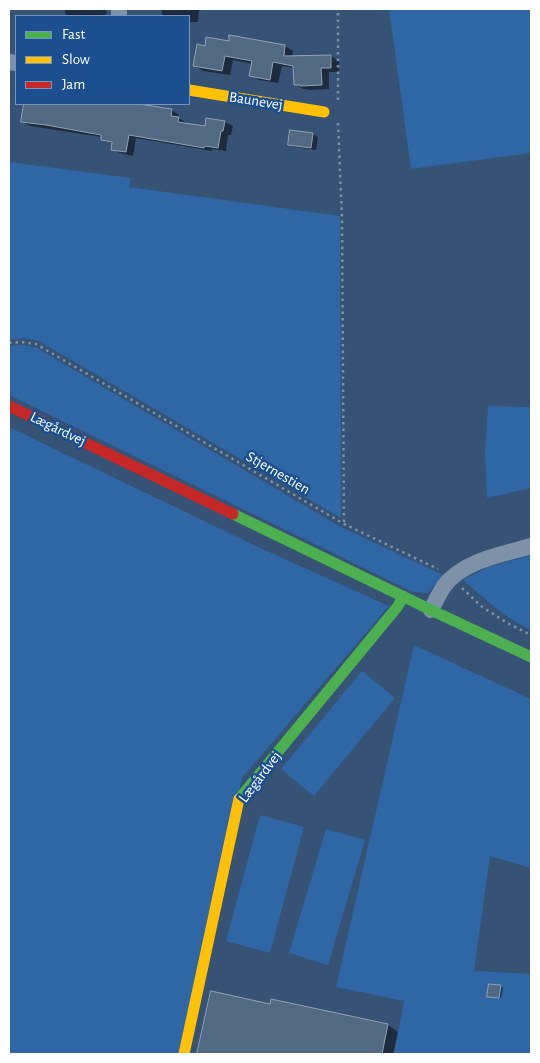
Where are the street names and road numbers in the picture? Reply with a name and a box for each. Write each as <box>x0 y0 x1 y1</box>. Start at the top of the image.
street label: Baunevej <box>228 88 284 114</box>
street label: Lægårdvej <box>27 408 89 450</box>
street label: Stjernestien <box>243 447 313 499</box>
street label: Lægårdvej <box>235 748 285 806</box>

